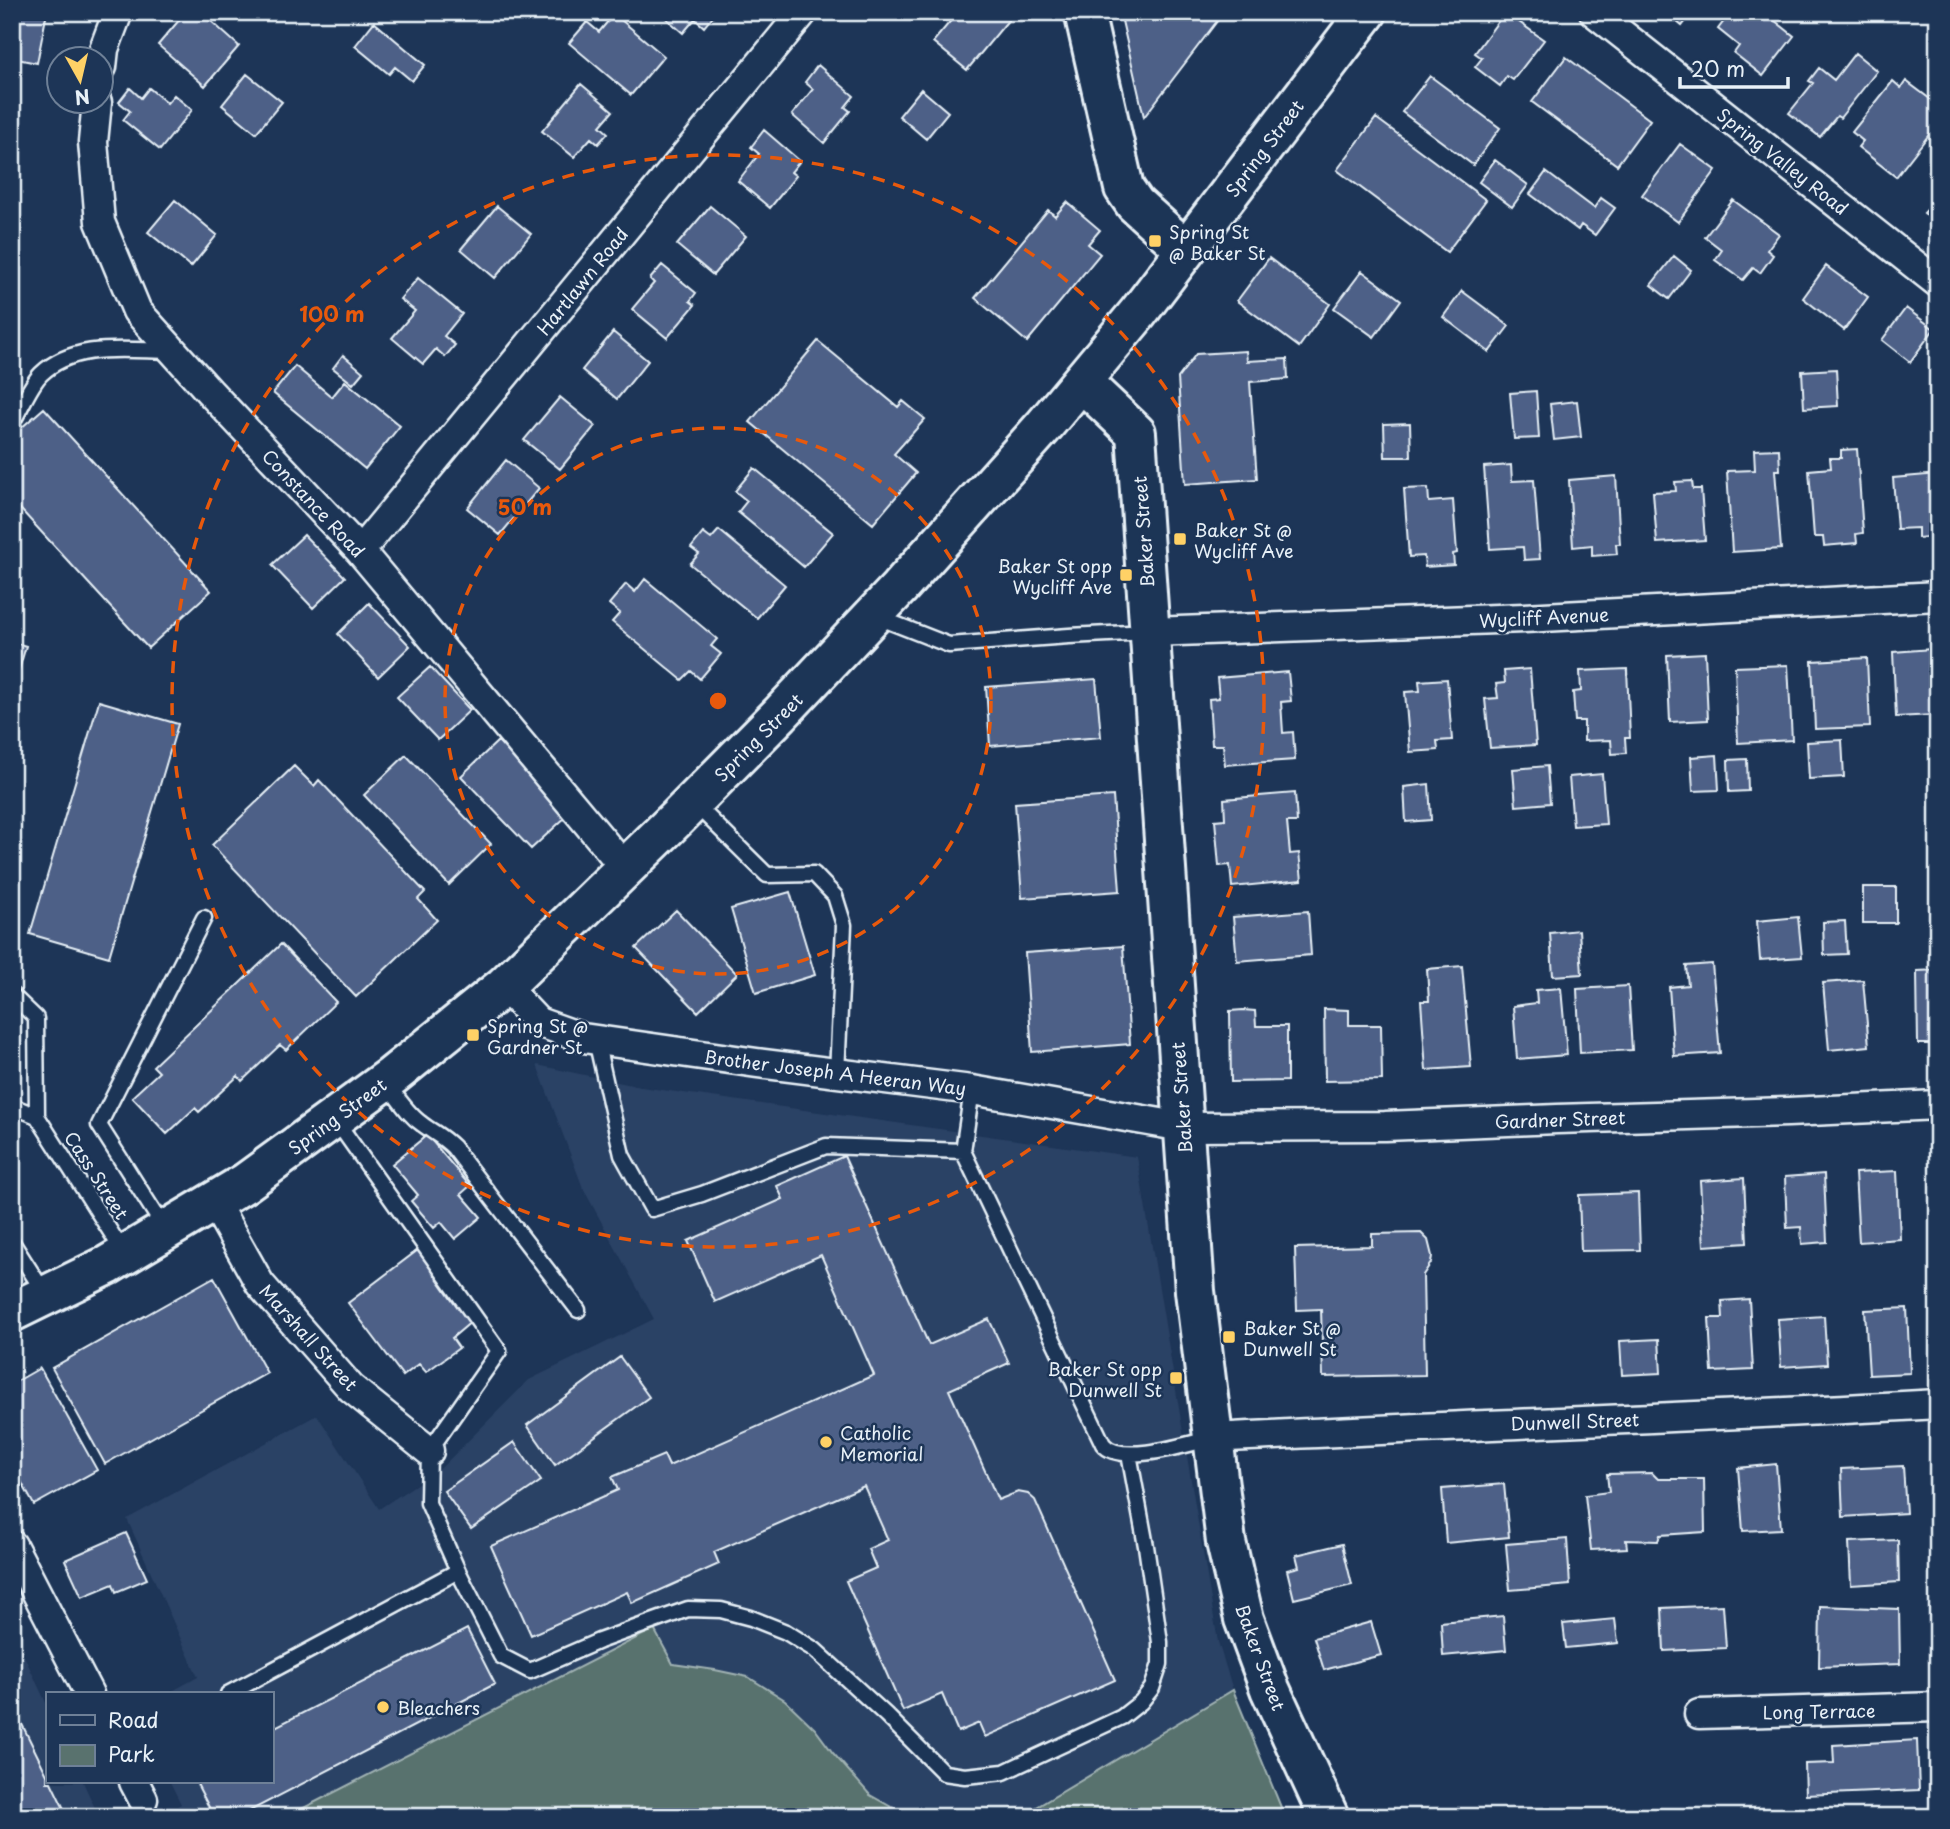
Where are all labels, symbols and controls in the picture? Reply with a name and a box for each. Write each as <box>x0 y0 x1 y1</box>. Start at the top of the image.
north arrow <box>46 46 116 116</box>
scale bar <box>1680 46 1789 90</box>
text: 20 m <box>1691 52 1745 84</box>
text: N <box>73 83 92 113</box>
street label: Spring Street <box>1218 94 1310 202</box>
street label: Spring Valley Road <box>1711 101 1855 221</box>
place label: Spring St @ Baker St <box>1169 218 1265 266</box>
street label: Hartlawn Road <box>530 221 634 341</box>
marker: Spring St @ Baker St <box>1147 233 1163 249</box>
text: 100 m <box>299 297 365 329</box>
street label: Constance Road <box>256 443 372 563</box>
street label: Baker Street <box>1126 475 1160 589</box>
text: 50 m <box>498 490 552 522</box>
place label: Baker St @ Wycliff Ave <box>1194 516 1294 564</box>
marker: Baker St @ Wycliff Ave <box>1172 531 1188 547</box>
place label: Baker St opp Wycliff Ave <box>997 552 1112 600</box>
marker: Baker St opp Wycliff Ave <box>1118 567 1134 583</box>
street label: Wycliff Avenue <box>1478 600 1610 634</box>
street label: Spring Street <box>708 687 808 787</box>
centre of rings <box>706 689 730 713</box>
place label: Spring St @ Gardner St <box>487 1012 588 1060</box>
marker: Spring St @ Gardner St <box>465 1027 481 1043</box>
street label: Baker Street <box>1164 1041 1198 1155</box>
street label: Brother Joseph A Heeran Way <box>702 1043 968 1101</box>
street label: Spring Street <box>282 1071 392 1161</box>
street label: Gardner Street <box>1494 1103 1626 1135</box>
street label: Cass Street <box>58 1126 136 1224</box>
street label: Marshall Street <box>254 1278 364 1396</box>
place label: Baker St @ Dunwell St <box>1243 1314 1341 1362</box>
marker: Baker St @ Dunwell St <box>1221 1329 1237 1345</box>
place label: Baker St opp Dunwell St <box>1047 1355 1162 1403</box>
marker: Baker St opp Dunwell St <box>1168 1370 1184 1386</box>
street label: Dunwell Street <box>1510 1405 1640 1437</box>
place label: Catholic Memorial <box>840 1419 923 1467</box>
marker: Catholic Memorial <box>818 1434 834 1450</box>
street label: Baker Street <box>1229 1600 1293 1714</box>
legend <box>46 1692 273 1784</box>
place label: Bleachers <box>397 1694 480 1721</box>
street label: Long Terrace <box>1762 1697 1876 1725</box>
marker: Bleachers <box>375 1699 391 1715</box>
text: Road <box>108 1703 159 1735</box>
text: Park <box>108 1737 155 1769</box>

